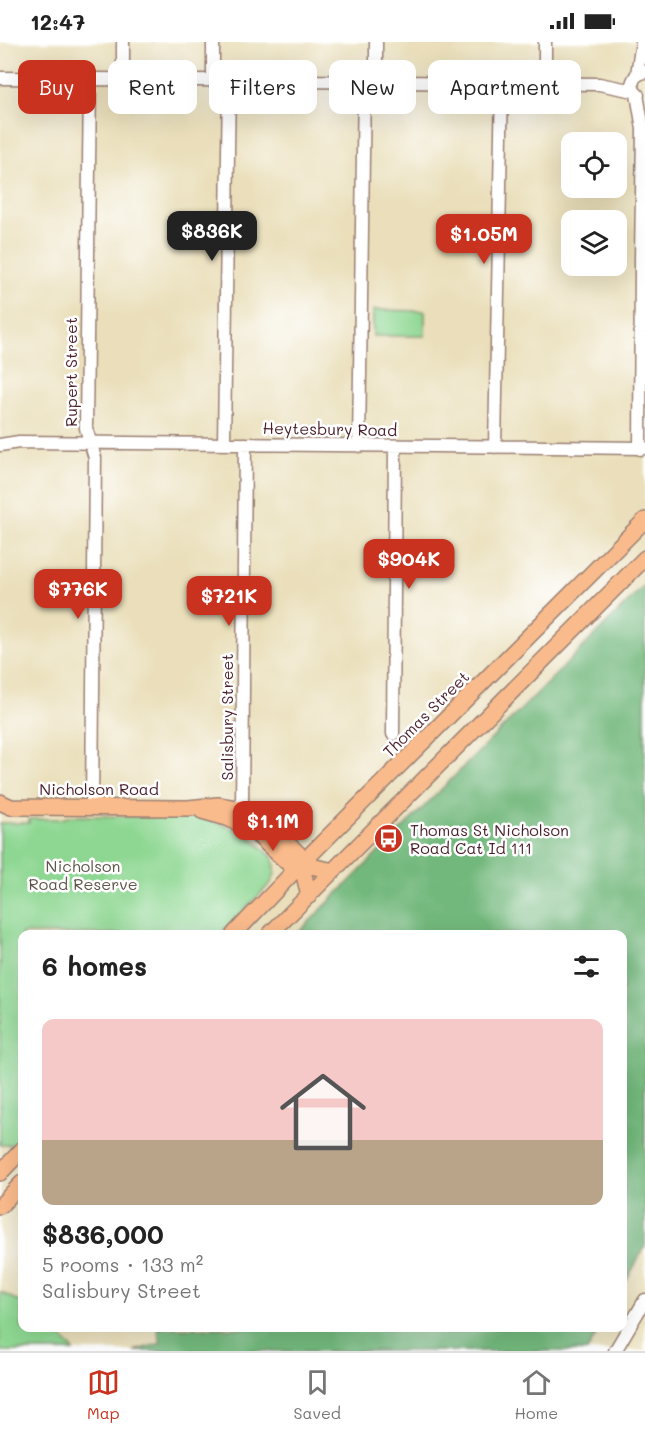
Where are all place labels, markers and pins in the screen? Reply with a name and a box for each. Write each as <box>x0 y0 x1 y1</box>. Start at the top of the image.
pin: $836K <box>170 211 254 262</box>
pin: $1.05M <box>435 214 533 265</box>
pin: $904K <box>367 539 451 590</box>
pin: $776K <box>36 569 120 620</box>
pin: $721K <box>187 576 271 627</box>
pin: $1.1M <box>231 801 315 852</box>
place label: Thomas St Nicholson Road Cat Id 111 <box>410 819 569 858</box>
bus stop icon: Thomas St Nicholson Road Cat Id 111 <box>373 823 405 855</box>

